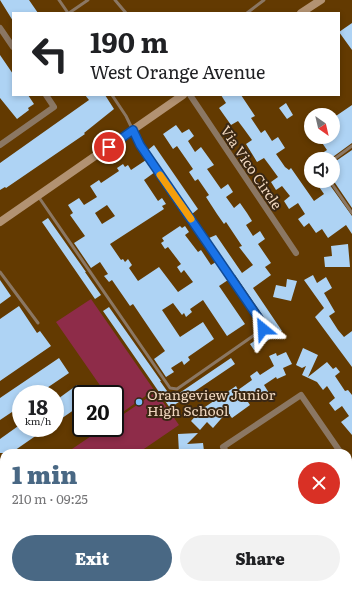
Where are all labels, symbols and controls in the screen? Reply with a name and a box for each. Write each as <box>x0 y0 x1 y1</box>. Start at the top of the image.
text: 190 m <box>90 20 168 62</box>
icon: left <box>24 28 76 80</box>
text: West Orange Avenue <box>90 58 265 85</box>
north arrow <box>304 108 340 144</box>
map controls <box>304 108 340 188</box>
street label: Via Vico Circle <box>216 121 288 213</box>
pin <box>92 130 126 164</box>
icon: arrive <box>98 136 120 158</box>
button: sound <box>304 152 340 188</box>
position arrow <box>242 308 284 350</box>
place label: Orangeview Junior High School <box>147 384 276 420</box>
speed limit sign: 20 <box>72 385 124 437</box>
text: 18 <box>28 391 48 421</box>
marker: Orangeview Junior High School <box>134 397 144 407</box>
text: km/h <box>25 413 51 428</box>
text: 1 min <box>12 456 77 491</box>
button: close <box>298 462 340 504</box>
text: 210 m · 09:25 <box>12 489 88 508</box>
button: Exit <box>12 535 172 581</box>
button: Share <box>180 535 340 581</box>

